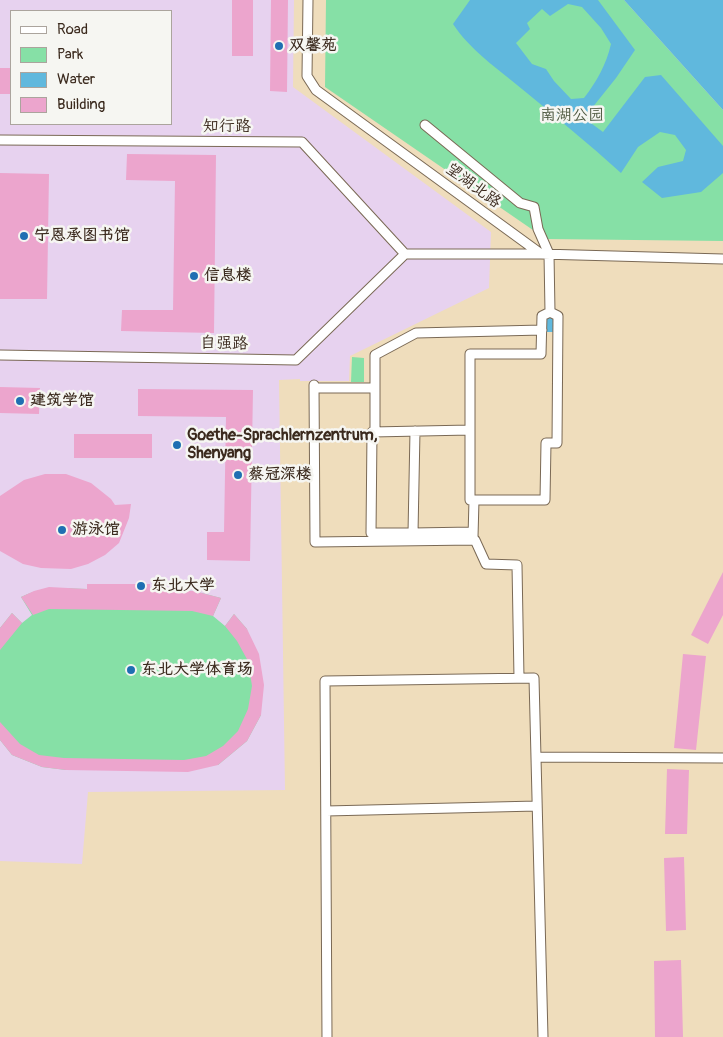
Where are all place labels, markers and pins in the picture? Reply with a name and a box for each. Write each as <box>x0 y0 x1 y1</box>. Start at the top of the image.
place label: 双馨苑 <box>289 36 337 56</box>
marker: 双馨苑 <box>273 40 285 52</box>
place label: 宁恩承图书馆 <box>34 226 130 246</box>
marker: 宁恩承图书馆 <box>18 230 30 242</box>
place label: 信息楼 <box>204 266 252 286</box>
marker: 信息楼 <box>188 270 200 282</box>
place label: 建筑学馆 <box>30 391 94 411</box>
marker: 建筑学馆 <box>14 395 26 407</box>
place label: Goethe-Sprachlernzentrum, Shenyang <box>187 426 378 464</box>
marker: Goethe-Sprachlernzentrum, Shenyang <box>171 439 183 451</box>
place label: 蔡冠深楼 <box>248 465 312 485</box>
marker: 蔡冠深楼 <box>232 469 244 481</box>
place label: 游泳馆 <box>72 520 120 540</box>
marker: 游泳馆 <box>56 524 68 536</box>
place label: 东北大学 <box>151 576 215 596</box>
marker: 东北大学 <box>135 580 147 592</box>
place label: 东北大学体育场 <box>141 660 253 680</box>
marker: 东北大学体育场 <box>125 664 137 676</box>

